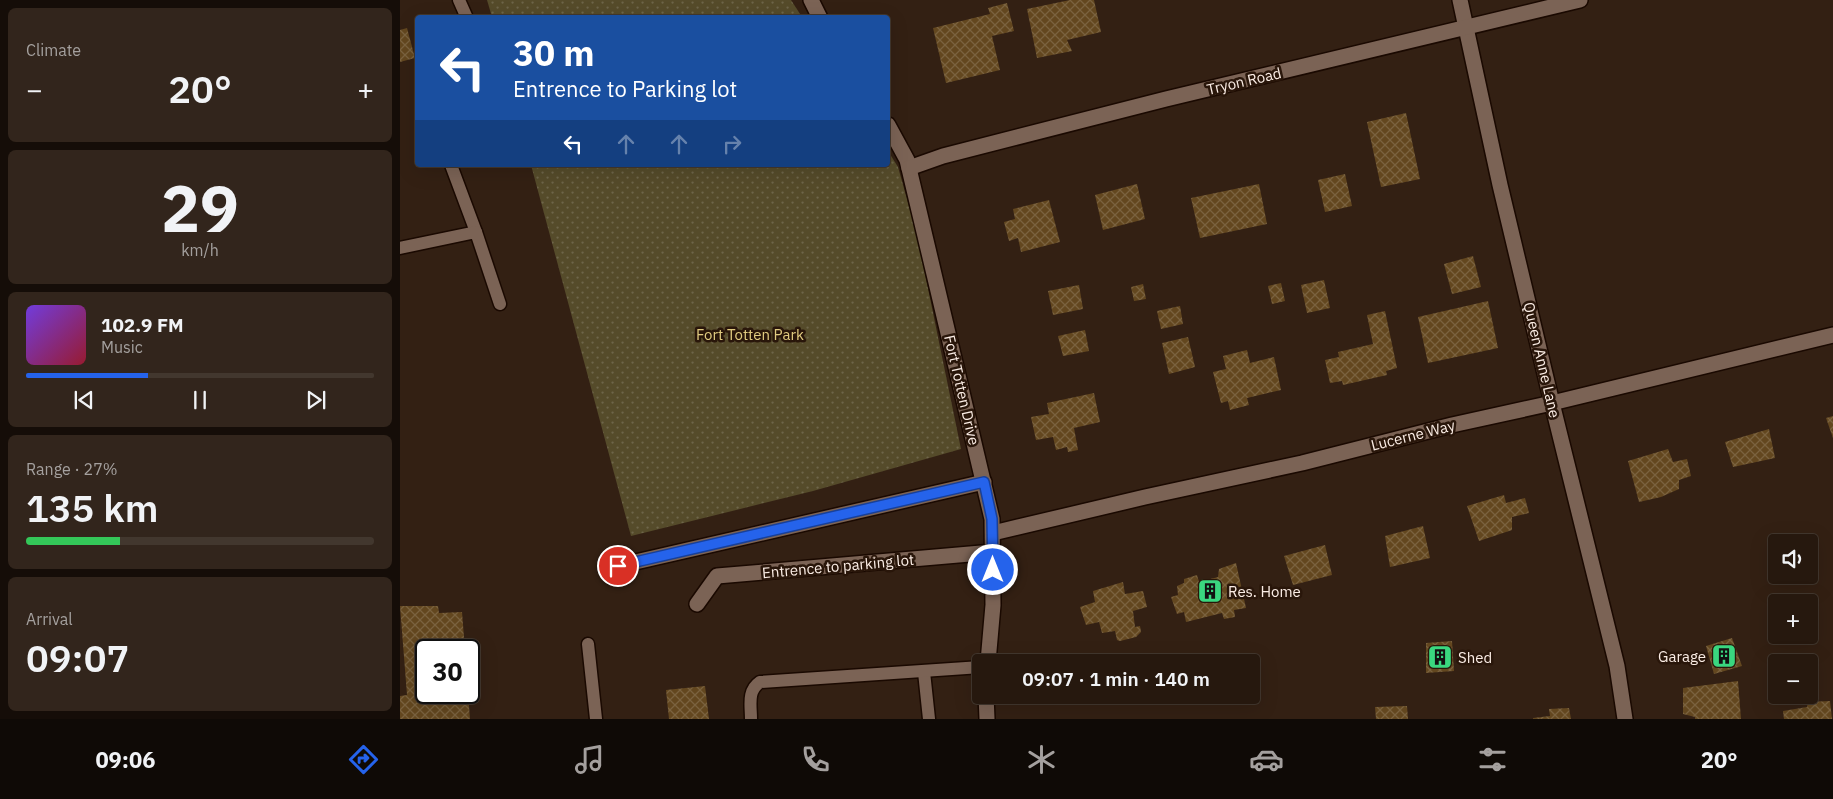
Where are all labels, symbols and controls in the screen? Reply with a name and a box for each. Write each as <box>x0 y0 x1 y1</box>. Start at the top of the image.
text: 30 m <box>513 30 595 76</box>
icon: left <box>430 35 495 100</box>
text: Climate <box>26 40 81 60</box>
street label: Tryon Road <box>1205 63 1283 99</box>
text: 20° <box>168 64 232 113</box>
text: − <box>26 71 43 108</box>
text: + <box>357 71 374 108</box>
text: Entrence to Parking lot <box>513 74 737 103</box>
icon: left <box>559 130 587 158</box>
icon: ahead <box>612 130 640 158</box>
icon: ahead <box>665 130 693 158</box>
icon: right <box>718 130 746 158</box>
text: 29 <box>161 165 239 250</box>
text: km/h <box>181 240 219 260</box>
street label: Queen Anne Lane <box>1519 300 1565 420</box>
text: 102.9 FM <box>101 313 184 337</box>
park label: Fort Totten Park <box>696 325 804 344</box>
street label: Fort Totten Drive <box>940 333 984 447</box>
text: Music <box>101 337 143 357</box>
icon: previous <box>70 386 98 414</box>
icon: pause <box>186 386 214 414</box>
icon: next <box>302 386 330 414</box>
street label: Lucerne Way <box>1369 415 1458 455</box>
text: Range · 27% <box>26 459 118 479</box>
text: 135 km <box>26 483 158 532</box>
map controls <box>1768 534 1818 704</box>
button: sound <box>1768 534 1818 584</box>
position arrow <box>966 543 1018 595</box>
pin <box>597 545 639 587</box>
street label: Entrence to parking lot <box>761 550 915 582</box>
icon: arrive <box>604 552 632 580</box>
building icon: Res. Home <box>1197 578 1223 604</box>
place label: Res. Home <box>1228 582 1301 601</box>
button: + <box>1768 594 1818 644</box>
text: Arrival <box>26 609 73 629</box>
text: 09:07 <box>26 633 129 682</box>
speed limit sign: 30 <box>415 639 480 704</box>
building icon: Garage <box>1711 643 1737 669</box>
building icon: Shed <box>1427 644 1453 670</box>
place label: Garage <box>1658 647 1706 666</box>
place label: Shed <box>1458 648 1492 667</box>
button: − <box>1768 654 1818 704</box>
text: 09:07 · 1 min · 140 m <box>1022 667 1210 691</box>
icon: directions <box>346 742 381 777</box>
icon: music <box>572 742 607 777</box>
icon: phone <box>798 742 833 777</box>
icon: climate <box>1024 742 1059 777</box>
icon: car <box>1249 742 1284 777</box>
icon: filters <box>1475 742 1510 777</box>
text: 09:06 <box>95 745 155 774</box>
text: 20° <box>1701 745 1738 774</box>

